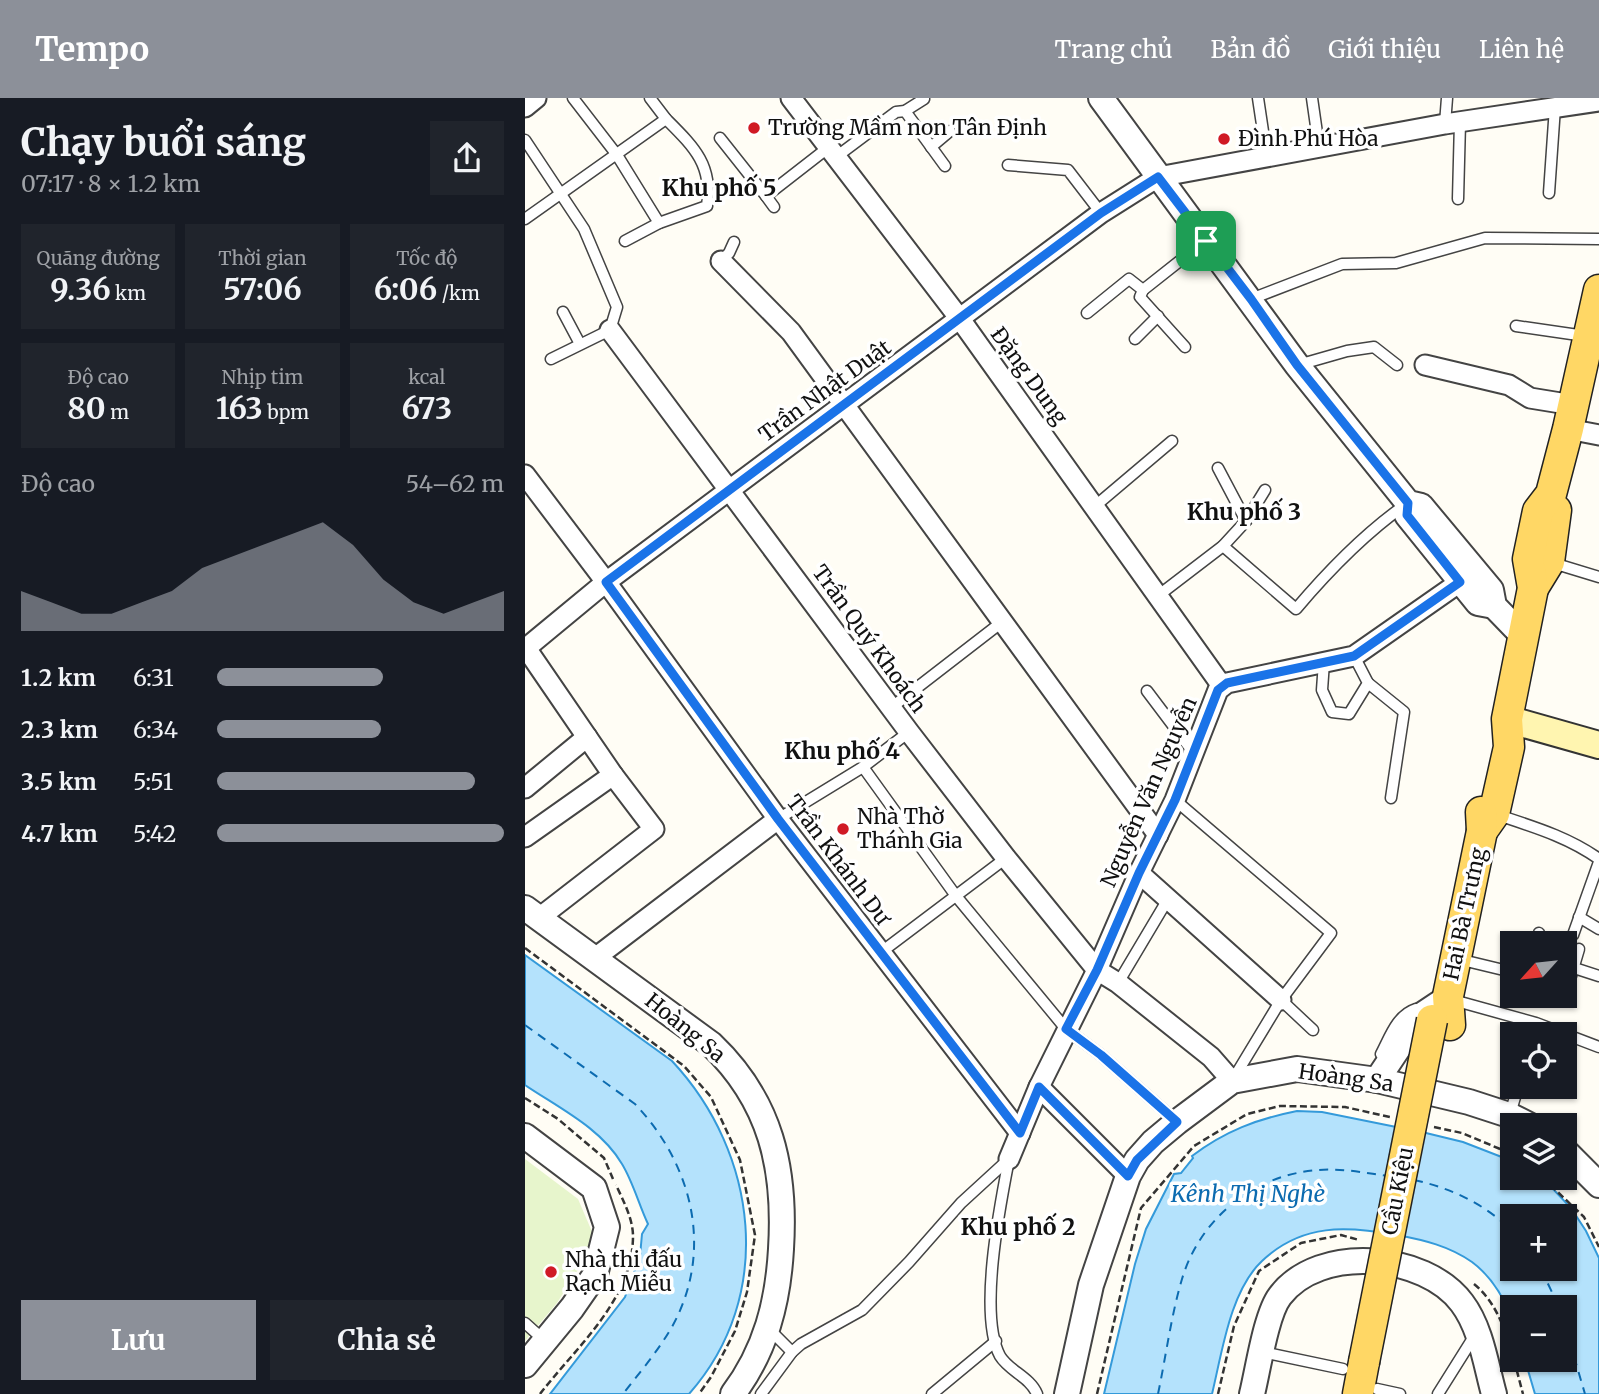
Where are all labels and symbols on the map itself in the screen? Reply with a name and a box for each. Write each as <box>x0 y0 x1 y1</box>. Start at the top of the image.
place label: Trường Mầm non Tân Định <box>768 114 1047 141</box>
marker: Trường Mầm non Tân Định <box>746 120 762 136</box>
place label: Đình Phú Hòa <box>1238 125 1378 152</box>
marker: Đình Phú Hòa <box>1216 131 1232 147</box>
district label: Khu phố 5 <box>662 173 776 202</box>
pin <box>1176 211 1236 271</box>
street label: Đặng Dung <box>985 322 1074 430</box>
street label: Trần Nhật Duật <box>753 334 896 448</box>
district label: Khu phố 3 <box>1187 497 1301 526</box>
street label: Trần Quý Khoách <box>807 559 932 718</box>
street label: Nguyễn Văn Nguyễn <box>1094 692 1203 891</box>
district label: Khu phố 4 <box>784 736 900 765</box>
street label: Trần Khánh Dư <box>781 789 897 932</box>
place label: Nhà Thờ Thánh Gia <box>857 803 963 854</box>
marker: Nhà Thờ Thánh Gia <box>835 821 851 837</box>
street label: Hai Bà Trưng <box>1437 845 1492 983</box>
north arrow <box>1500 931 1577 1008</box>
street label: Hoàng Sa <box>640 987 731 1068</box>
street label: Hoàng Sa <box>1297 1057 1395 1098</box>
street label: Cầu Kiệu <box>1376 1145 1419 1237</box>
water label: Kênh Thị Nghè <box>1170 1179 1325 1208</box>
district label: Khu phố 2 <box>961 1212 1075 1241</box>
place label: Nhà thi đấu Rạch Miễu <box>565 1246 682 1297</box>
marker: Nhà thi đấu Rạch Miễu <box>543 1264 559 1280</box>

